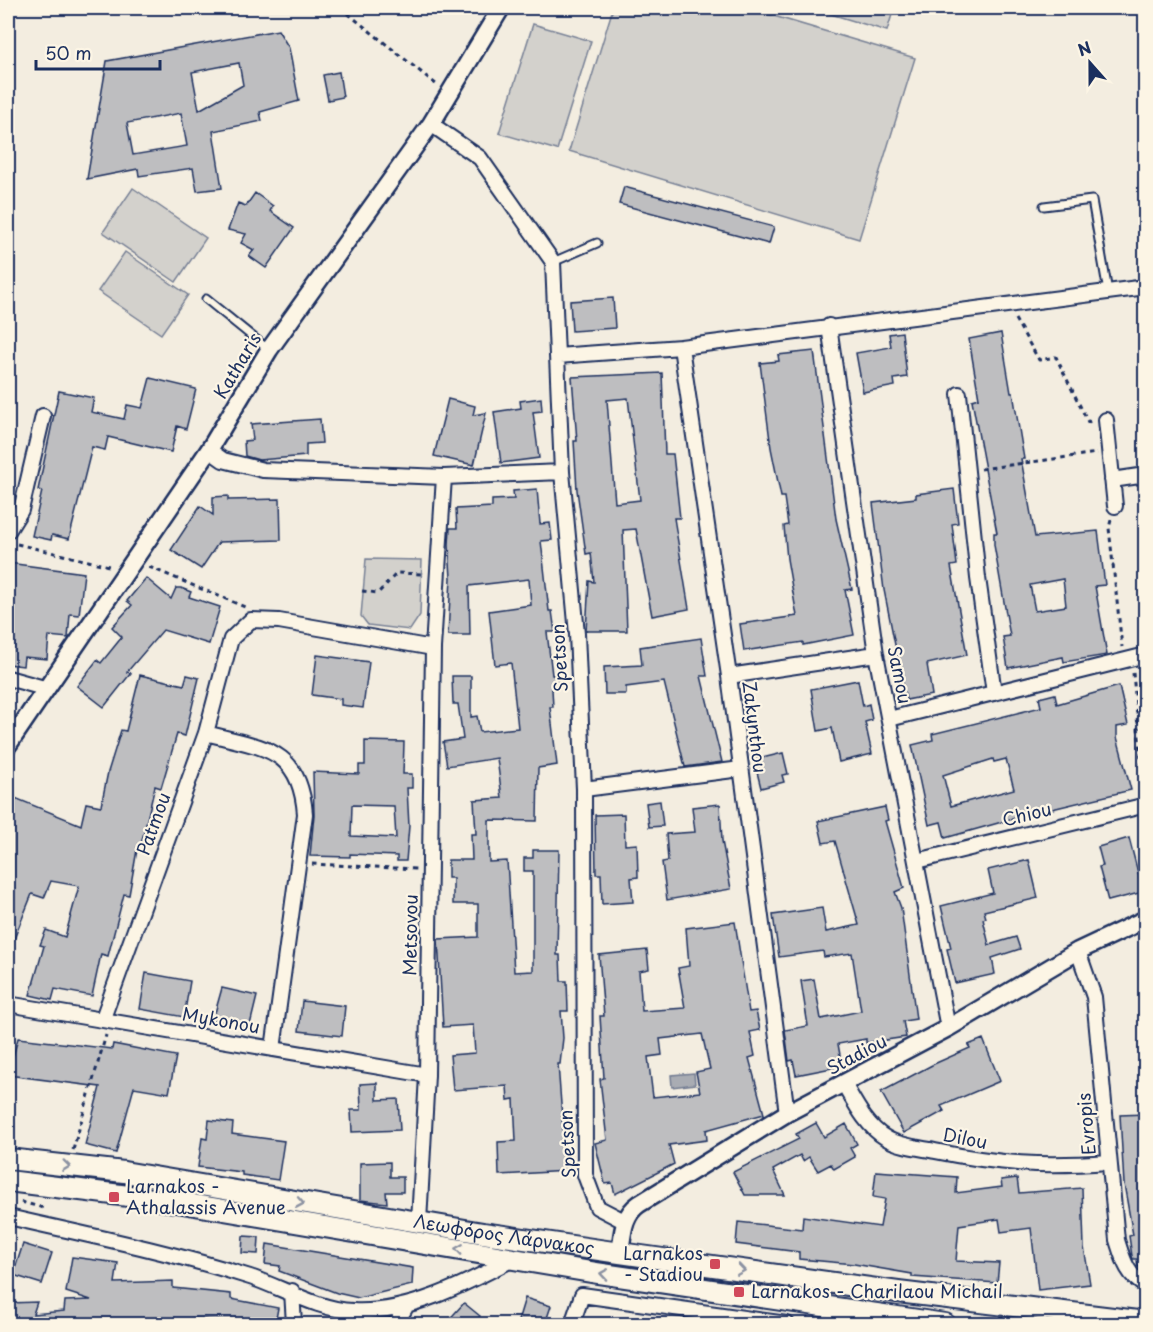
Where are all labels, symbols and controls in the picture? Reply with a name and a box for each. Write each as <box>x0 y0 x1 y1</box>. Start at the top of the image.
scale bar <box>36 33 160 71</box>
north arrow <box>1060 33 1120 93</box>
text: N <box>1074 35 1094 62</box>
text: 50 m <box>45 39 92 66</box>
street label: Katharis <box>206 327 267 404</box>
street label: Spetson <box>543 623 574 693</box>
street label: Samou <box>882 644 919 706</box>
street label: Zakynthou <box>736 679 775 774</box>
street label: Patmou <box>129 788 176 859</box>
street label: Chiou <box>999 794 1054 833</box>
street label: Metsovou <box>395 894 424 976</box>
street label: Mykonou <box>180 999 262 1040</box>
street label: Stadiou <box>821 1027 891 1081</box>
street label: Evropis <box>1069 1092 1102 1156</box>
street label: Spetson <box>551 1109 582 1179</box>
street label: Dilou <box>941 1120 990 1155</box>
one-way arrow <box>61 1159 70 1172</box>
place label: Larnakos - Athalassis Avenue <box>126 1172 286 1220</box>
marker: Larnakos - Athalassis Avenue <box>107 1190 121 1204</box>
one-way arrow <box>295 1196 304 1208</box>
street label: Λεωφόρος Λάρνακος <box>412 1206 596 1261</box>
place label: Larnakos - Stadiou <box>623 1239 703 1287</box>
one-way arrow <box>455 1243 464 1255</box>
marker: Larnakos - Stadiou <box>708 1257 722 1271</box>
one-way arrow <box>737 1264 746 1276</box>
one-way arrow <box>599 1269 609 1281</box>
place label: Larnakos - Charilaou Michail <box>751 1277 1003 1304</box>
marker: Larnakos - Charilaou Michail <box>732 1285 746 1299</box>

